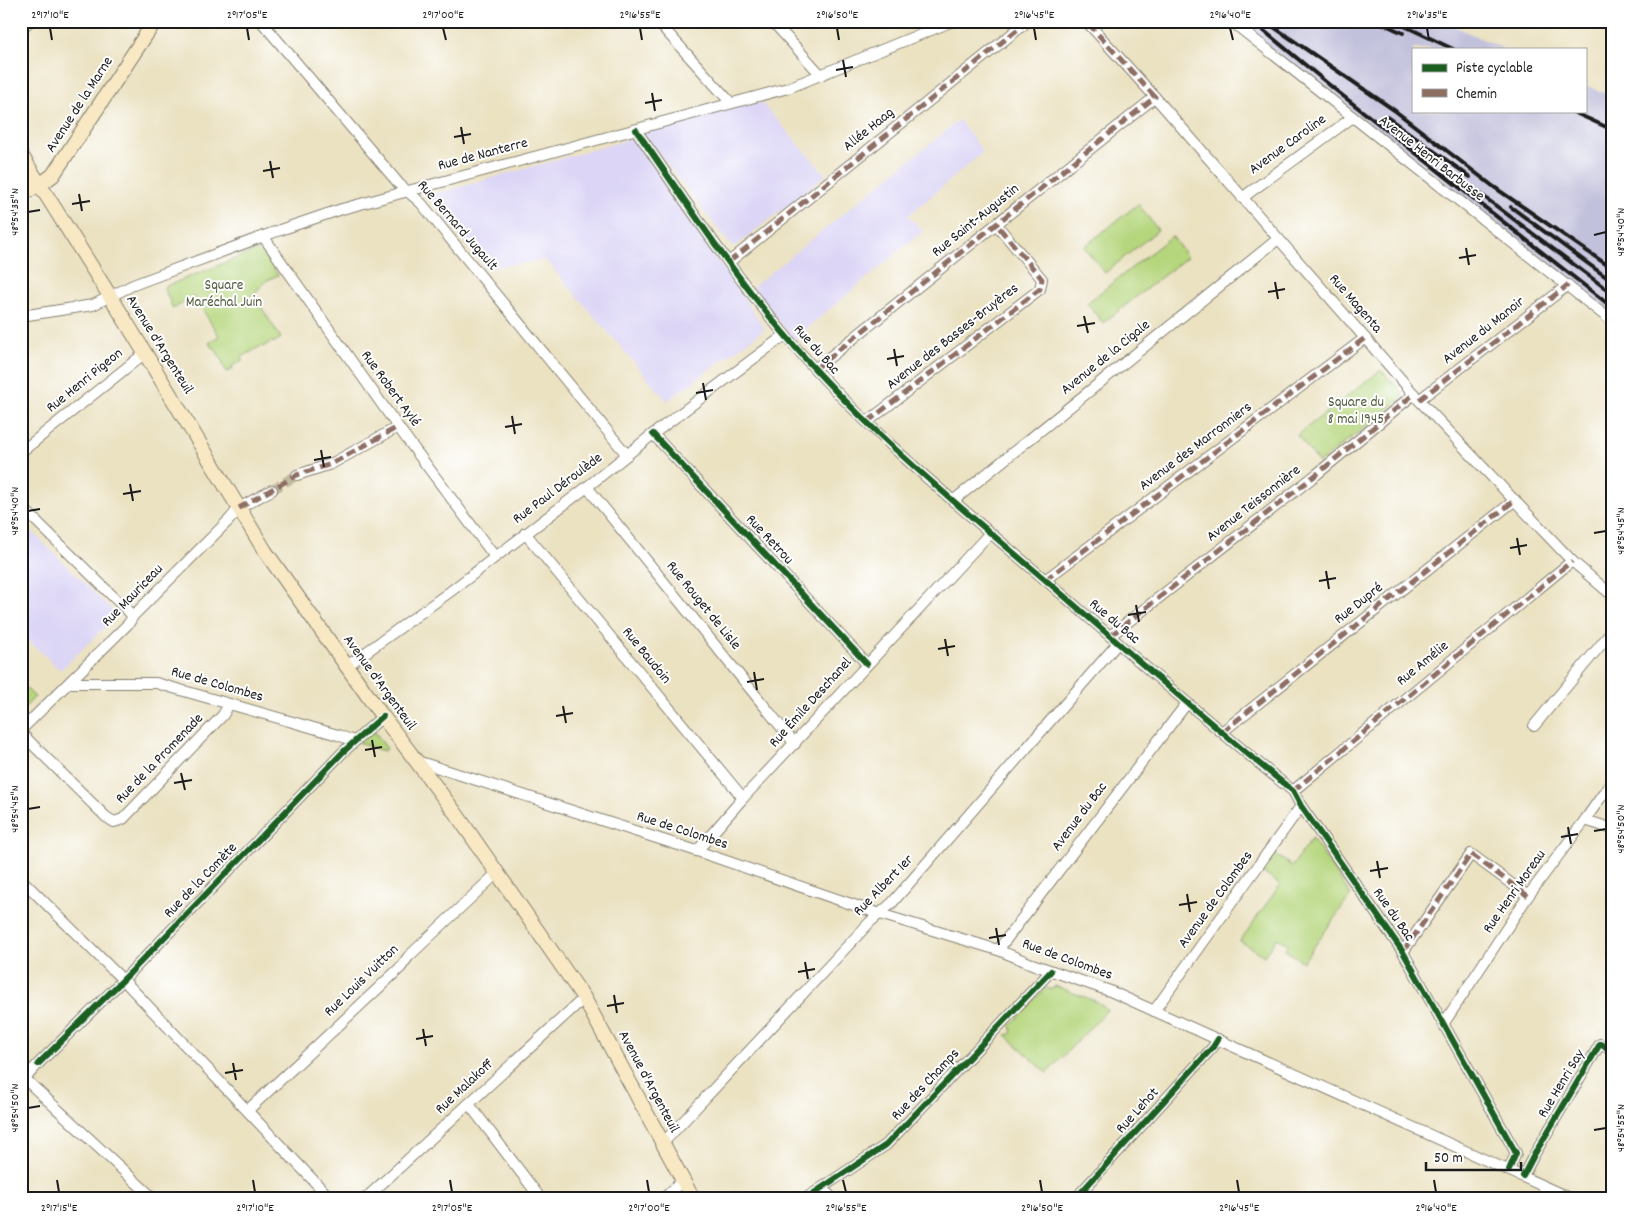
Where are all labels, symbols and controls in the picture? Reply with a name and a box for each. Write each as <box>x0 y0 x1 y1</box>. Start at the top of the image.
text: 2°17'10"E <box>31 7 69 24</box>
text: 2°17'05"E <box>227 7 268 24</box>
text: 2°17'00"E <box>422 7 464 24</box>
text: 2°16'55"E <box>620 7 661 24</box>
text: 2°16'50"E <box>816 7 858 24</box>
text: 2°16'45"E <box>1014 7 1055 24</box>
text: 2°16'40"E <box>1209 7 1251 24</box>
text: 2°16'35"E <box>1407 7 1448 24</box>
legend <box>1412 48 1586 112</box>
street label: Avenue de la Marne <box>41 52 120 157</box>
text: Piste cyclable <box>1456 58 1533 80</box>
text: Chemin <box>1456 84 1497 106</box>
street label: Allée Haag <box>839 103 899 157</box>
street label: Avenue Caroline <box>1245 109 1332 181</box>
street label: Avenue Henri Barbusse <box>1373 111 1489 208</box>
street label: Rue de Nanterre <box>436 132 531 178</box>
street label: Rue Bernard Jugault <box>411 176 503 277</box>
street label: Rue Saint-Augustin <box>927 179 1025 263</box>
text: 48°54'35"N <box>7 188 24 236</box>
text: 48°54'40"N <box>1613 208 1630 256</box>
street label: Rue Magenta <box>1323 269 1388 339</box>
park label: Square Maréchal Juin <box>186 275 262 314</box>
street label: Avenue des Basses-Bruyères <box>882 278 1024 396</box>
street label: Avenue d'Argenteuil <box>120 291 199 399</box>
street label: Avenue du Manoir <box>1438 292 1530 370</box>
street label: Avenue de la Cigale <box>1057 315 1156 401</box>
street label: Rue du Bac <box>787 320 845 380</box>
street label: Rue Henri Pigeon <box>42 343 128 419</box>
street label: Rue Robert Aylé <box>355 346 425 432</box>
park label: Square du 8 mai 1945 <box>1328 392 1384 431</box>
street label: Avenue des Marronniers <box>1135 397 1257 497</box>
street label: Rue Paul Déroulède <box>508 448 608 530</box>
street label: Avenue Teissonnière <box>1202 460 1306 548</box>
text: 48°54'40"N <box>7 487 24 535</box>
text: 48°54'45"N <box>1613 507 1630 555</box>
street label: Rue Retrou <box>740 510 798 570</box>
street label: Rue Rouget de Lisle <box>660 557 746 656</box>
street label: Rue Mauriceau <box>97 559 169 633</box>
street label: Rue Dupré <box>1330 578 1388 630</box>
street label: Rue du Bac <box>1084 594 1144 650</box>
street label: Rue Baudoin <box>616 623 676 689</box>
street label: Avenue d'Argenteuil <box>337 631 421 736</box>
street label: Rue Amélie <box>1392 636 1454 692</box>
street label: Rue Émile Deschanel <box>764 653 858 753</box>
street label: Rue de Colombes <box>168 661 266 709</box>
street label: Rue de la Promenade <box>111 708 209 809</box>
street label: Avenue du Bac <box>1047 778 1113 856</box>
text: 48°54'45"N <box>7 785 24 833</box>
text: 48°54'50"N <box>1613 805 1630 853</box>
street label: Rue de Colombes <box>633 806 731 856</box>
street label: Rue de la Comète <box>159 838 243 924</box>
street label: Rue Henri Moreau <box>1478 846 1552 938</box>
street label: Avenue de Colombes <box>1173 847 1259 953</box>
street label: Rue Albert 1er <box>849 850 920 922</box>
street label: Rue du Bac <box>1367 884 1419 946</box>
street label: Rue de Colombes <box>1019 933 1115 987</box>
street label: Rue Louis Vuitton <box>320 939 404 1022</box>
street label: Avenue d'Argenteuil <box>612 1027 684 1138</box>
street label: Rue des Champs <box>887 1044 965 1126</box>
street label: Rue Henri Say <box>1533 1045 1592 1122</box>
street label: Rue Malakoff <box>431 1054 499 1120</box>
street label: Rue Lehot <box>1111 1083 1165 1139</box>
text: 48°54'50"N <box>7 1084 24 1132</box>
text: 48°54'55"N <box>1613 1104 1630 1152</box>
scale bar <box>1426 1140 1522 1172</box>
text: 50 m <box>1434 1148 1463 1170</box>
text: 2°17'15"E <box>41 1200 78 1217</box>
text: 2°17'10"E <box>236 1200 274 1217</box>
text: 2°17'05"E <box>432 1200 473 1217</box>
text: 2°17'00"E <box>628 1200 670 1217</box>
text: 2°16'55"E <box>826 1200 867 1217</box>
text: 2°16'50"E <box>1021 1200 1063 1217</box>
text: 2°16'45"E <box>1219 1200 1260 1217</box>
text: 2°16'40"E <box>1415 1200 1457 1217</box>

